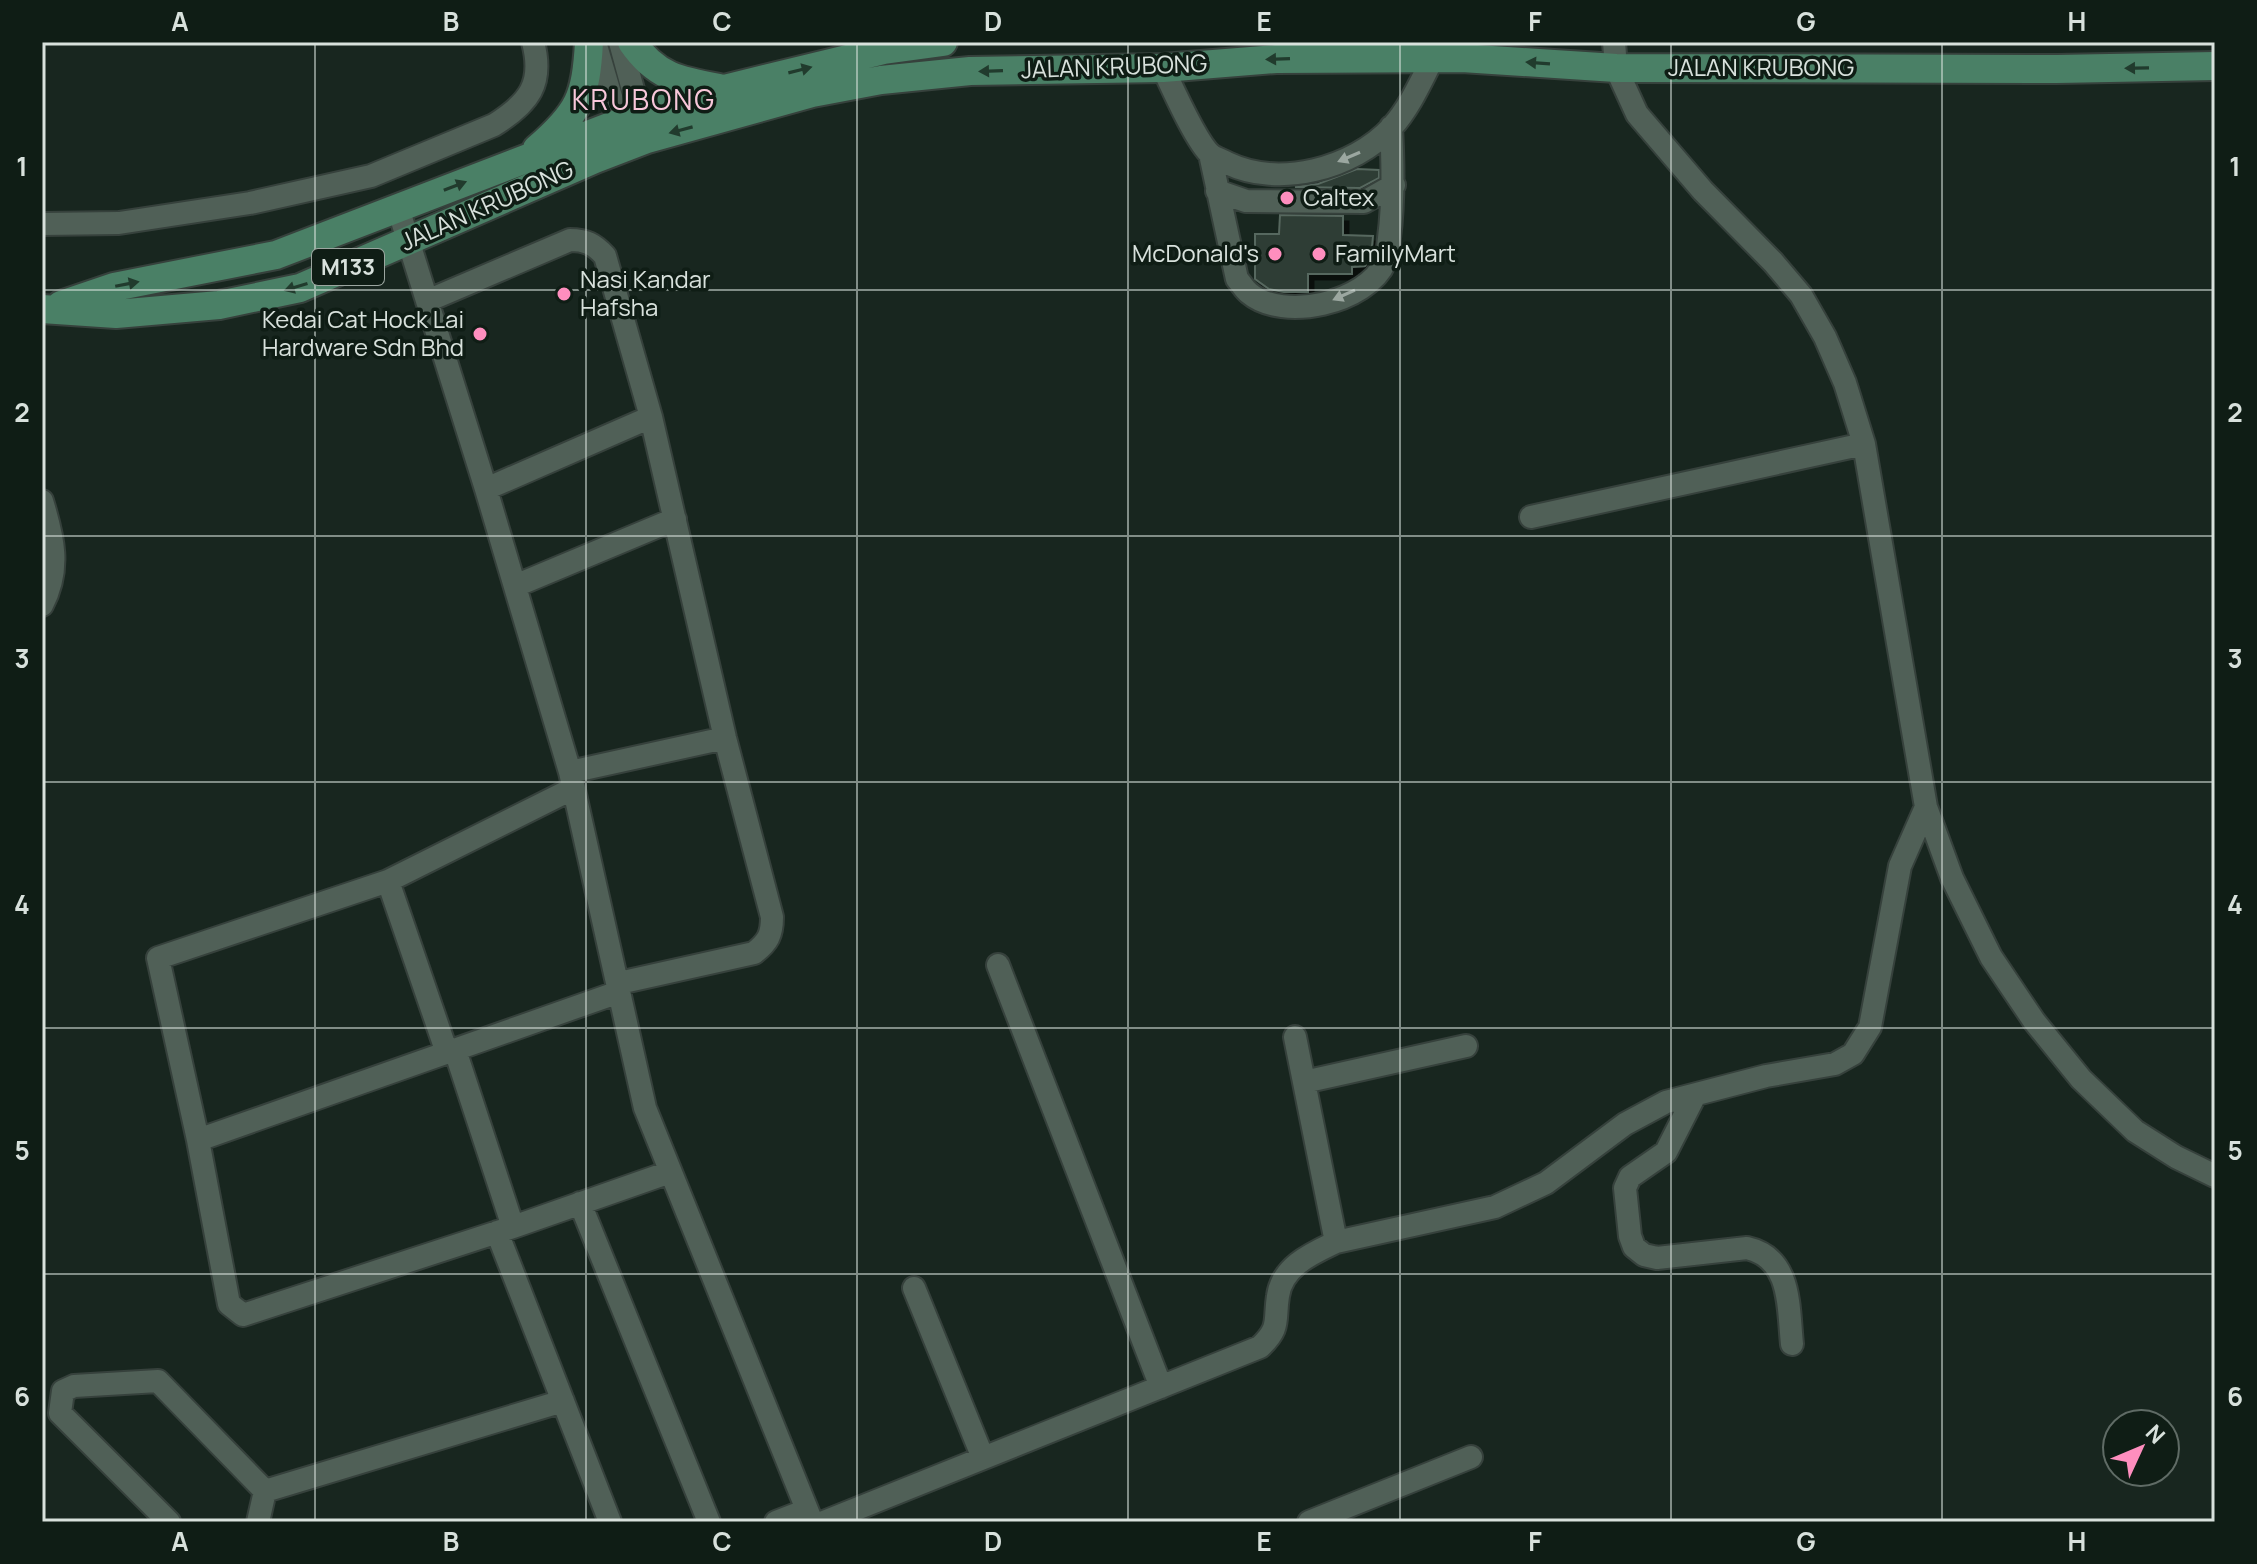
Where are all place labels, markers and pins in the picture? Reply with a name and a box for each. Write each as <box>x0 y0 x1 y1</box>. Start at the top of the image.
place label: Caltex <box>1303 180 1375 213</box>
marker: Caltex <box>1278 189 1296 207</box>
place label: McDonald's <box>1132 236 1259 269</box>
place label: FamilyMart <box>1335 236 1456 269</box>
marker: McDonald's <box>1266 245 1284 263</box>
marker: FamilyMart <box>1310 245 1328 263</box>
place label: Nasi Kandar Hafsha <box>580 262 711 323</box>
marker: Nasi Kandar Hafsha <box>555 285 573 303</box>
place label: Kedai Cat Hock Lai Hardware Sdn Bhd <box>262 302 464 363</box>
marker: Kedai Cat Hock Lai Hardware Sdn Bhd <box>471 325 489 343</box>

